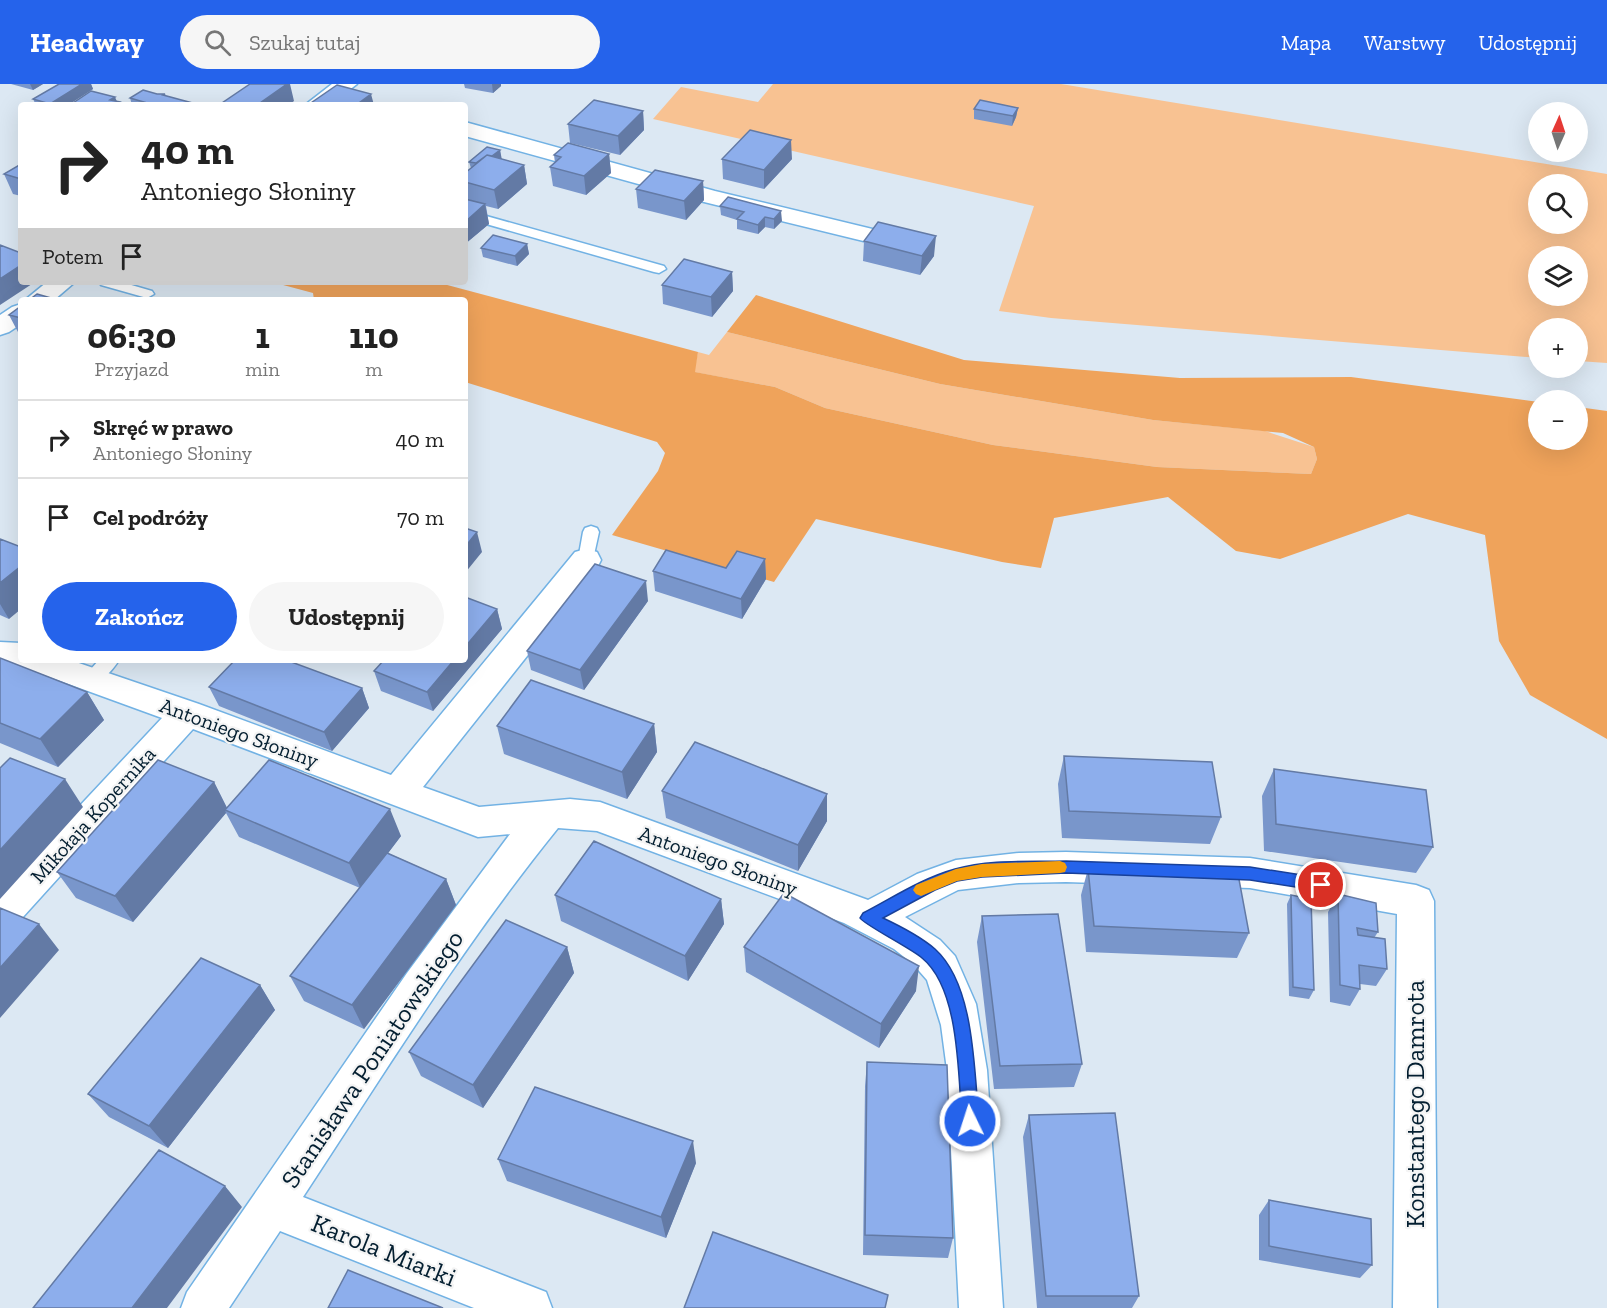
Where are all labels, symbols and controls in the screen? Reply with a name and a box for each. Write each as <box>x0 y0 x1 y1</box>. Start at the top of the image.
search box <box>180 15 600 69</box>
text: Headway <box>30 26 144 59</box>
icon: search <box>201 26 234 59</box>
text: Szukaj tutaj <box>249 29 360 56</box>
text: Mapa <box>1281 30 1331 55</box>
text: Warstwy <box>1364 30 1446 55</box>
text: Udostępnij <box>1479 30 1577 55</box>
north arrow <box>1528 102 1588 162</box>
map controls <box>1528 102 1588 450</box>
text: 40 m <box>141 124 234 175</box>
icon: right <box>42 126 120 204</box>
button: search <box>1528 174 1588 234</box>
text: Antoniego Słoniny <box>141 175 356 207</box>
icon: arrive <box>115 240 148 273</box>
text: Potem <box>42 243 103 270</box>
button: layers <box>1528 246 1588 306</box>
text: 06:30 <box>87 314 176 357</box>
text: 1 <box>255 314 270 357</box>
text: 110 <box>349 314 399 357</box>
button: + <box>1528 318 1588 378</box>
text: Przyjazd <box>95 357 169 381</box>
text: min <box>245 357 280 381</box>
text: m <box>365 357 382 381</box>
button: − <box>1528 390 1588 450</box>
text: Skręć w prawo <box>93 414 233 441</box>
icon: right <box>42 423 75 456</box>
text: 40 m <box>395 426 444 453</box>
text: Antoniego Słoniny <box>93 441 252 465</box>
icon: arrive <box>42 501 75 534</box>
text: Cel podróży <box>93 504 208 531</box>
text: 70 m <box>397 504 444 531</box>
button: Zakończ <box>42 582 237 651</box>
button: Udostępnij <box>249 582 444 651</box>
street label: Antoniego Słoniny <box>156 692 322 773</box>
street label: Mikołaja Kopernika <box>25 741 161 889</box>
street label: Antoniego Słoniny <box>635 820 801 901</box>
pin <box>1295 859 1346 910</box>
icon: arrive <box>1304 868 1337 901</box>
street label: Stanisława Poniatowskiego <box>274 924 470 1194</box>
street label: Konstantego Damrota <box>1399 980 1431 1228</box>
position arrow <box>938 1089 1002 1153</box>
street label: Karola Miarki <box>307 1206 461 1294</box>

